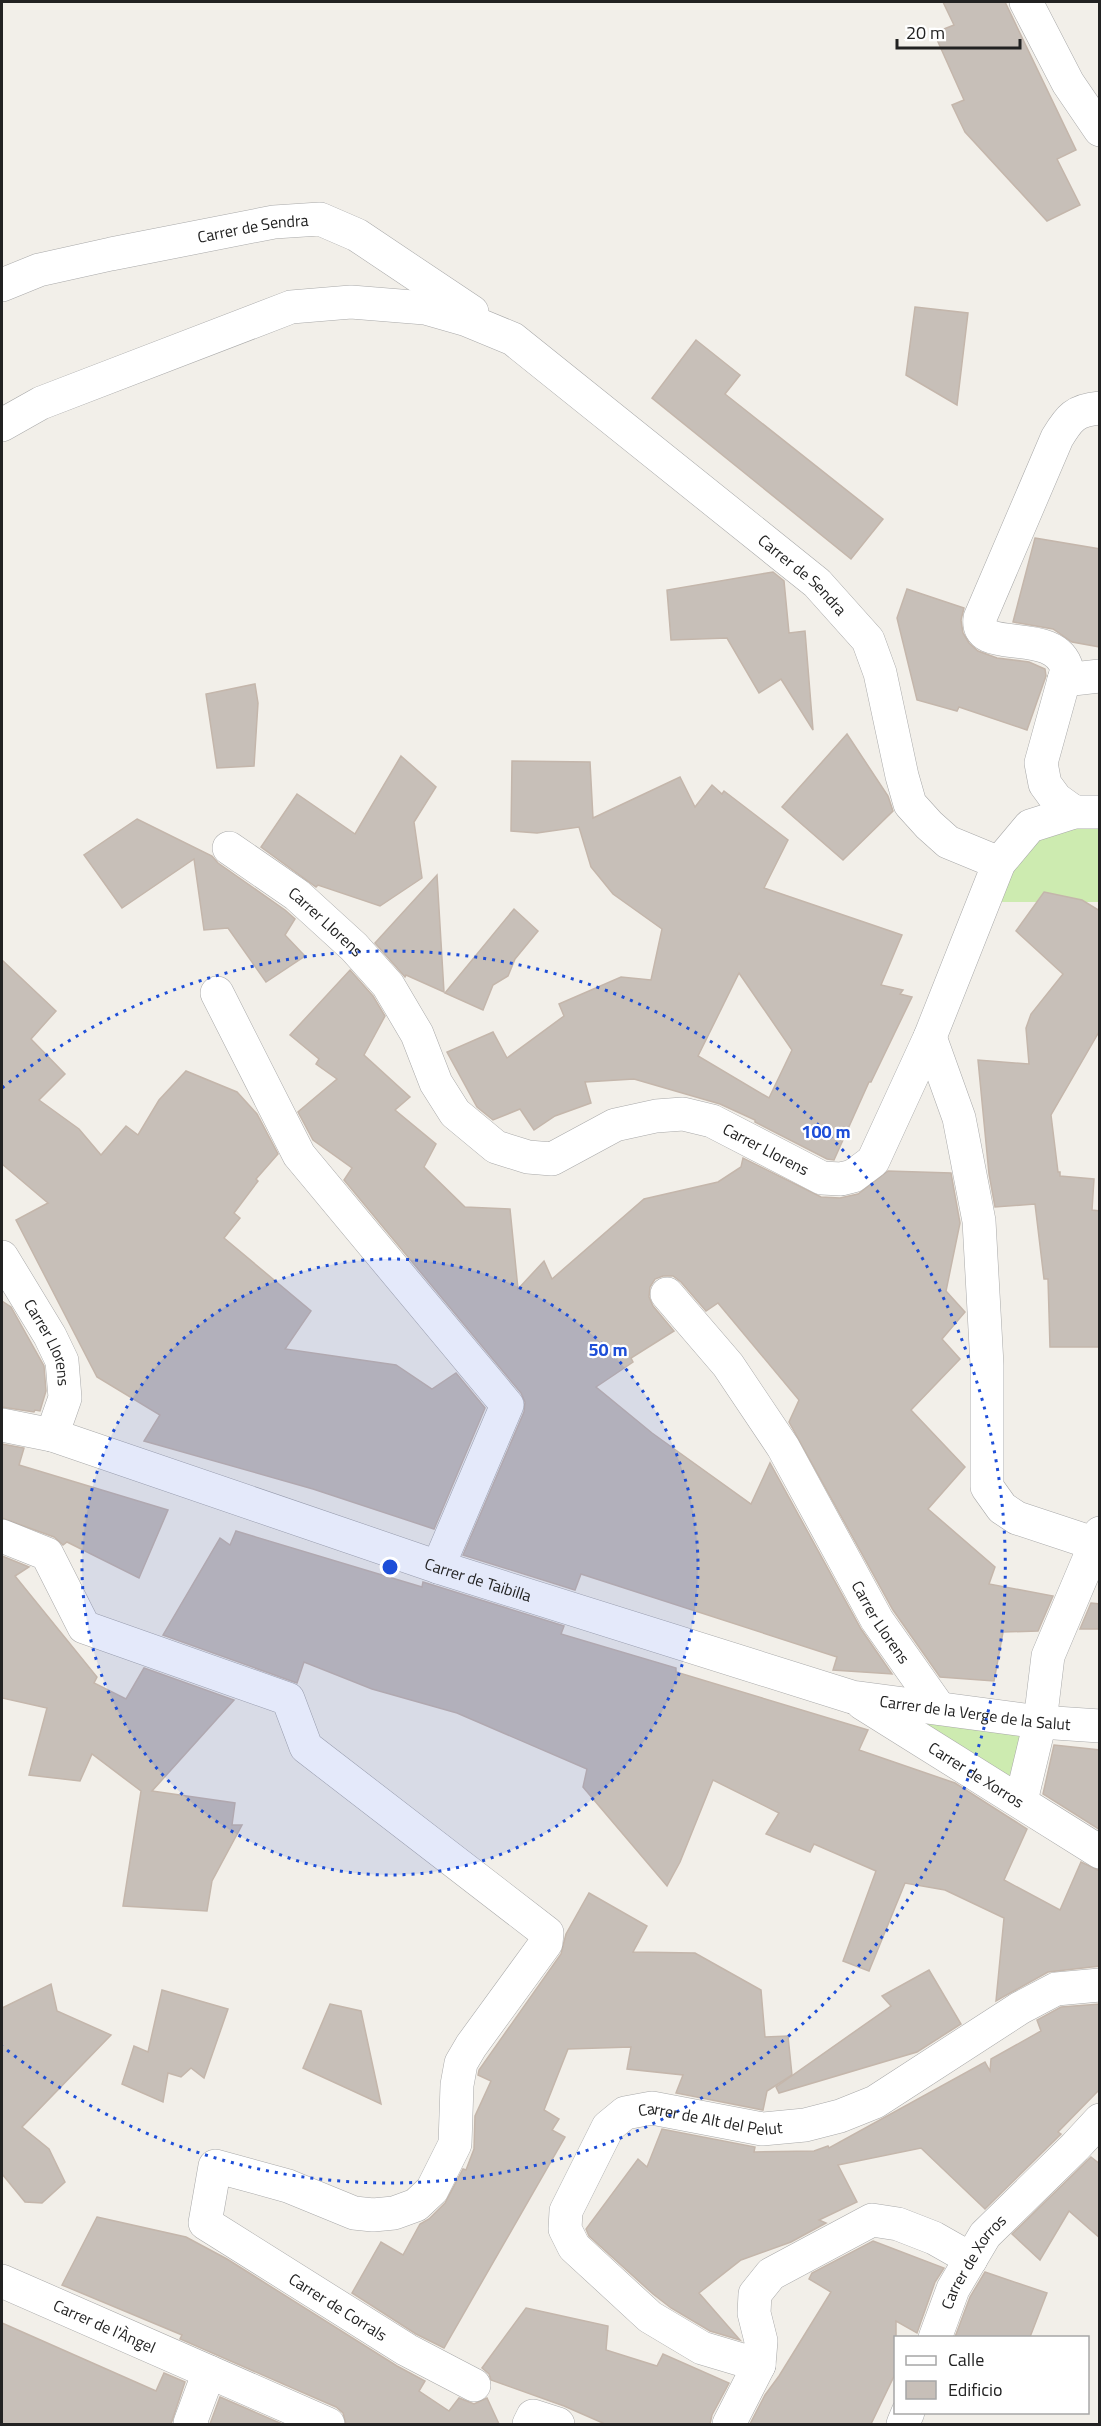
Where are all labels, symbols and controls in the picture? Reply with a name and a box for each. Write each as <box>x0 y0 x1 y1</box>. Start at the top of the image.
scale bar <box>897 12 1020 50</box>
text: 20 m <box>906 19 945 46</box>
street label: Carrer de Sendra <box>195 208 309 249</box>
street label: Carrer de Sendra <box>753 528 853 621</box>
street label: Carrer Llorens <box>284 881 369 962</box>
street label: Carrer Llorens <box>719 1117 813 1181</box>
text: 100 m <box>801 1118 851 1145</box>
street label: Carrer Llorens <box>18 1294 76 1387</box>
text: 50 m <box>588 1336 628 1363</box>
street label: Carrer de Taibilla <box>421 1551 535 1608</box>
centre of rings <box>380 1557 400 1577</box>
street label: Carrer Llorens <box>846 1576 916 1669</box>
street label: Carrer de la Verge de la Salut <box>878 1689 1072 1736</box>
street label: Carrer de Xorros <box>924 1736 1029 1814</box>
street label: Carrer de Alt del Pelut <box>636 2096 784 2141</box>
street label: Carrer de Xorros <box>935 2209 1012 2312</box>
street label: Carrer de Corrals <box>284 2267 392 2347</box>
street label: Carrer de l'Àngel <box>50 2293 160 2359</box>
legend <box>894 2336 1089 2414</box>
text: Calle <box>948 2346 984 2373</box>
text: Edificio <box>948 2376 1002 2403</box>

